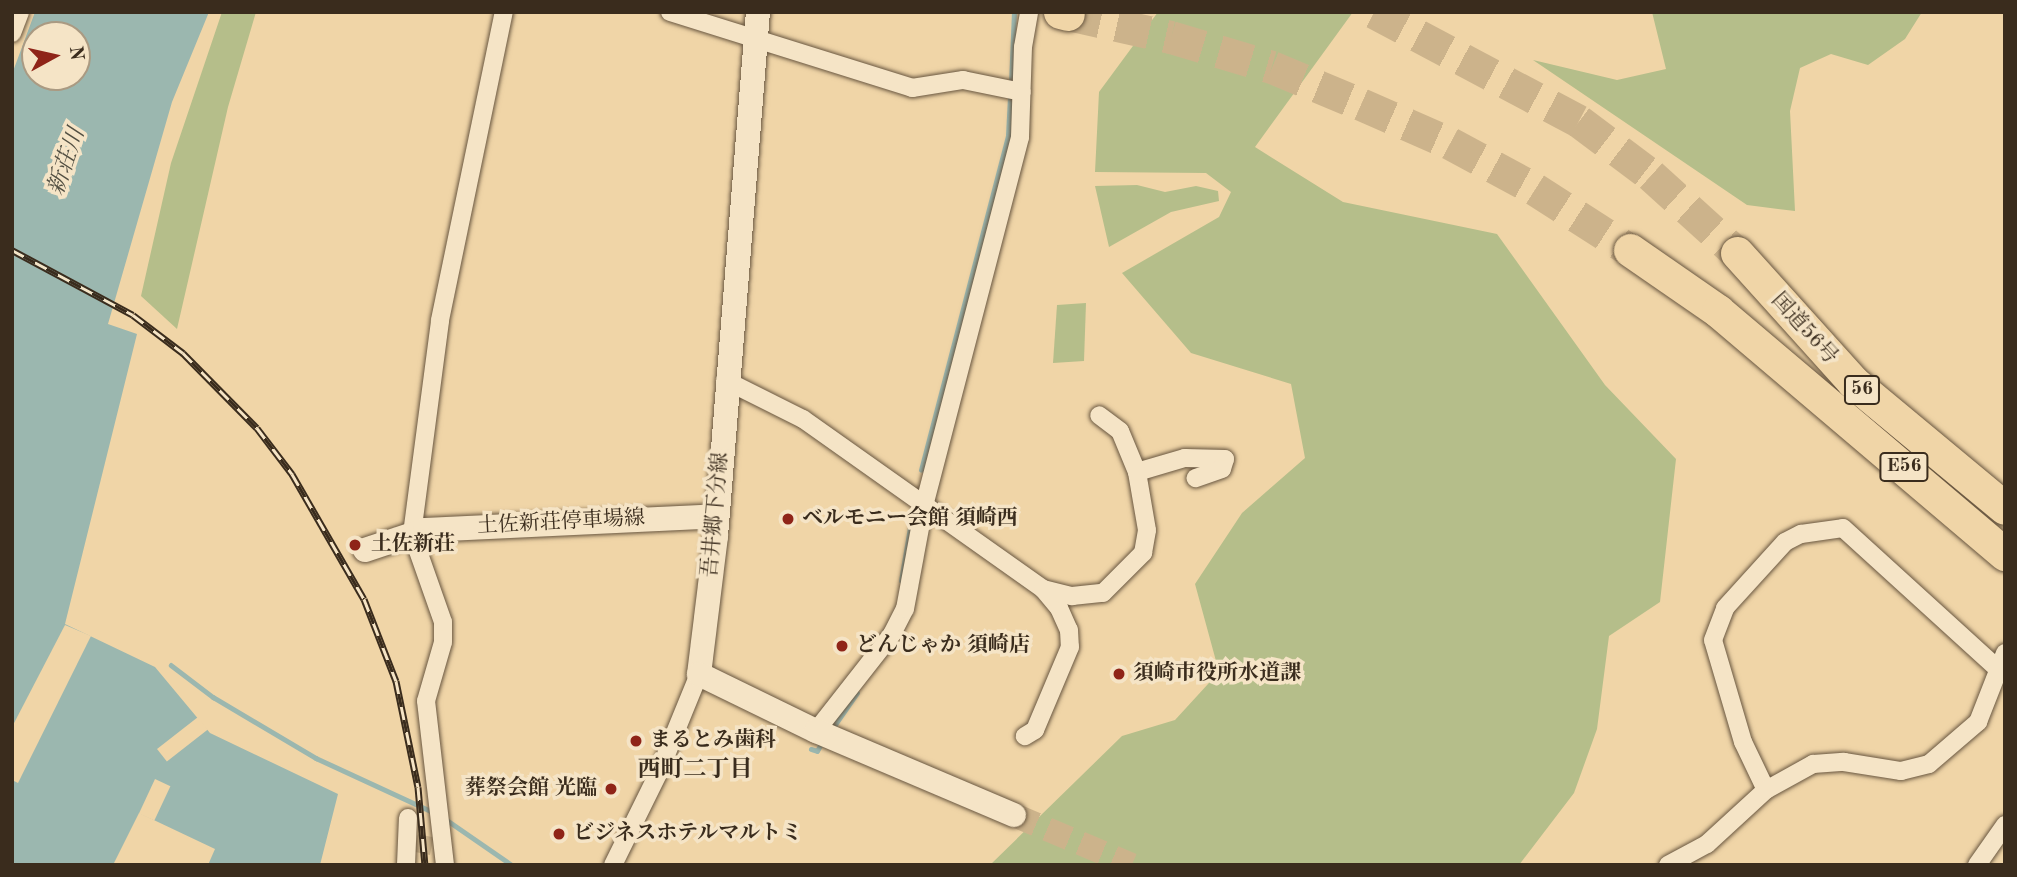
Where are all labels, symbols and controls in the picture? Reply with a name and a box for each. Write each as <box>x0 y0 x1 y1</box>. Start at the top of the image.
north arrow <box>21 21 91 91</box>
text: N <box>65 45 86 62</box>
water label: 新荘川 <box>43 125 91 199</box>
street label: 国道56号 <box>1765 288 1843 370</box>
road number: 56 <box>1843 374 1881 406</box>
street label: 吾井郷下分線 <box>698 451 734 579</box>
road number: E56 <box>1878 452 1930 482</box>
street label: 土佐新荘停車場線 <box>476 506 646 540</box>
place label: ベルモニー会館 須崎西 <box>802 506 1018 532</box>
marker: ベルモニー会館 須崎西 <box>780 511 796 527</box>
place label: 土佐新荘 <box>371 532 455 558</box>
marker: 土佐新荘 <box>345 535 365 555</box>
place label: どんじゃか 須崎店 <box>856 633 1030 659</box>
marker: どんじゃか 須崎店 <box>834 638 850 654</box>
place label: 須崎市役所水道課 <box>1133 661 1301 687</box>
marker: 須崎市役所水道課 <box>1111 666 1127 682</box>
place label: まるとみ歯科 <box>650 728 776 754</box>
marker: まるとみ歯科 <box>628 733 644 749</box>
district label: 西町二丁目 <box>638 756 752 784</box>
place label: 葬祭会館 光臨 <box>465 776 597 802</box>
marker: 葬祭会館 光臨 <box>603 781 619 797</box>
place label: ビジネスホテルマルトミ <box>573 821 804 847</box>
marker: ビジネスホテルマルトミ <box>551 826 567 842</box>

